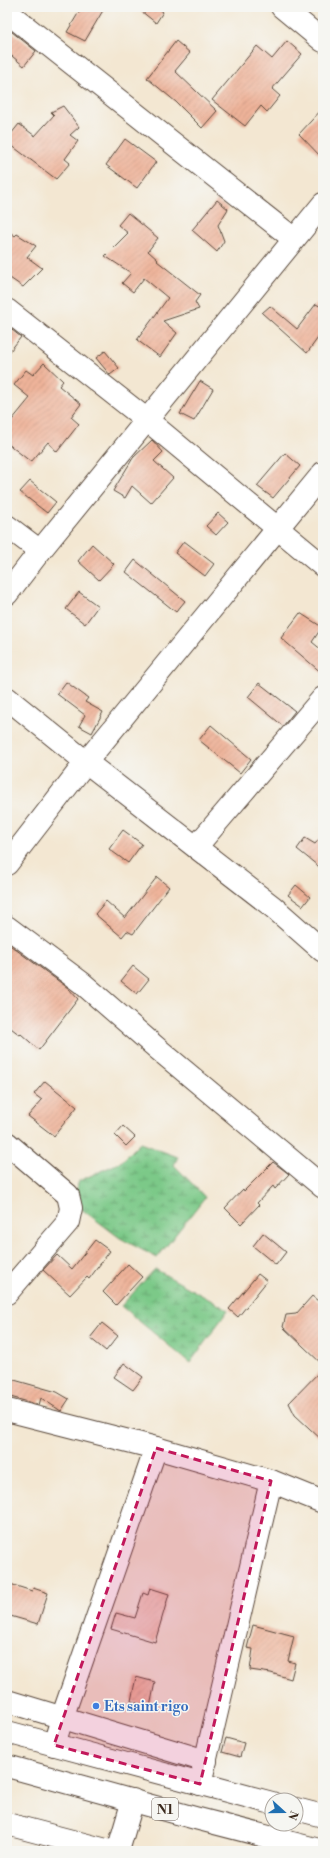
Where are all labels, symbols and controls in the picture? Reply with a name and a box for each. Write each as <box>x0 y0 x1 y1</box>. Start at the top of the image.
place label: Ets saint rigo <box>104 1698 189 1716</box>
marker: Ets saint rigo <box>91 1701 101 1711</box>
north arrow <box>264 1792 304 1832</box>
road number: N1 <box>152 1798 178 1820</box>
text: N <box>284 1809 300 1822</box>

